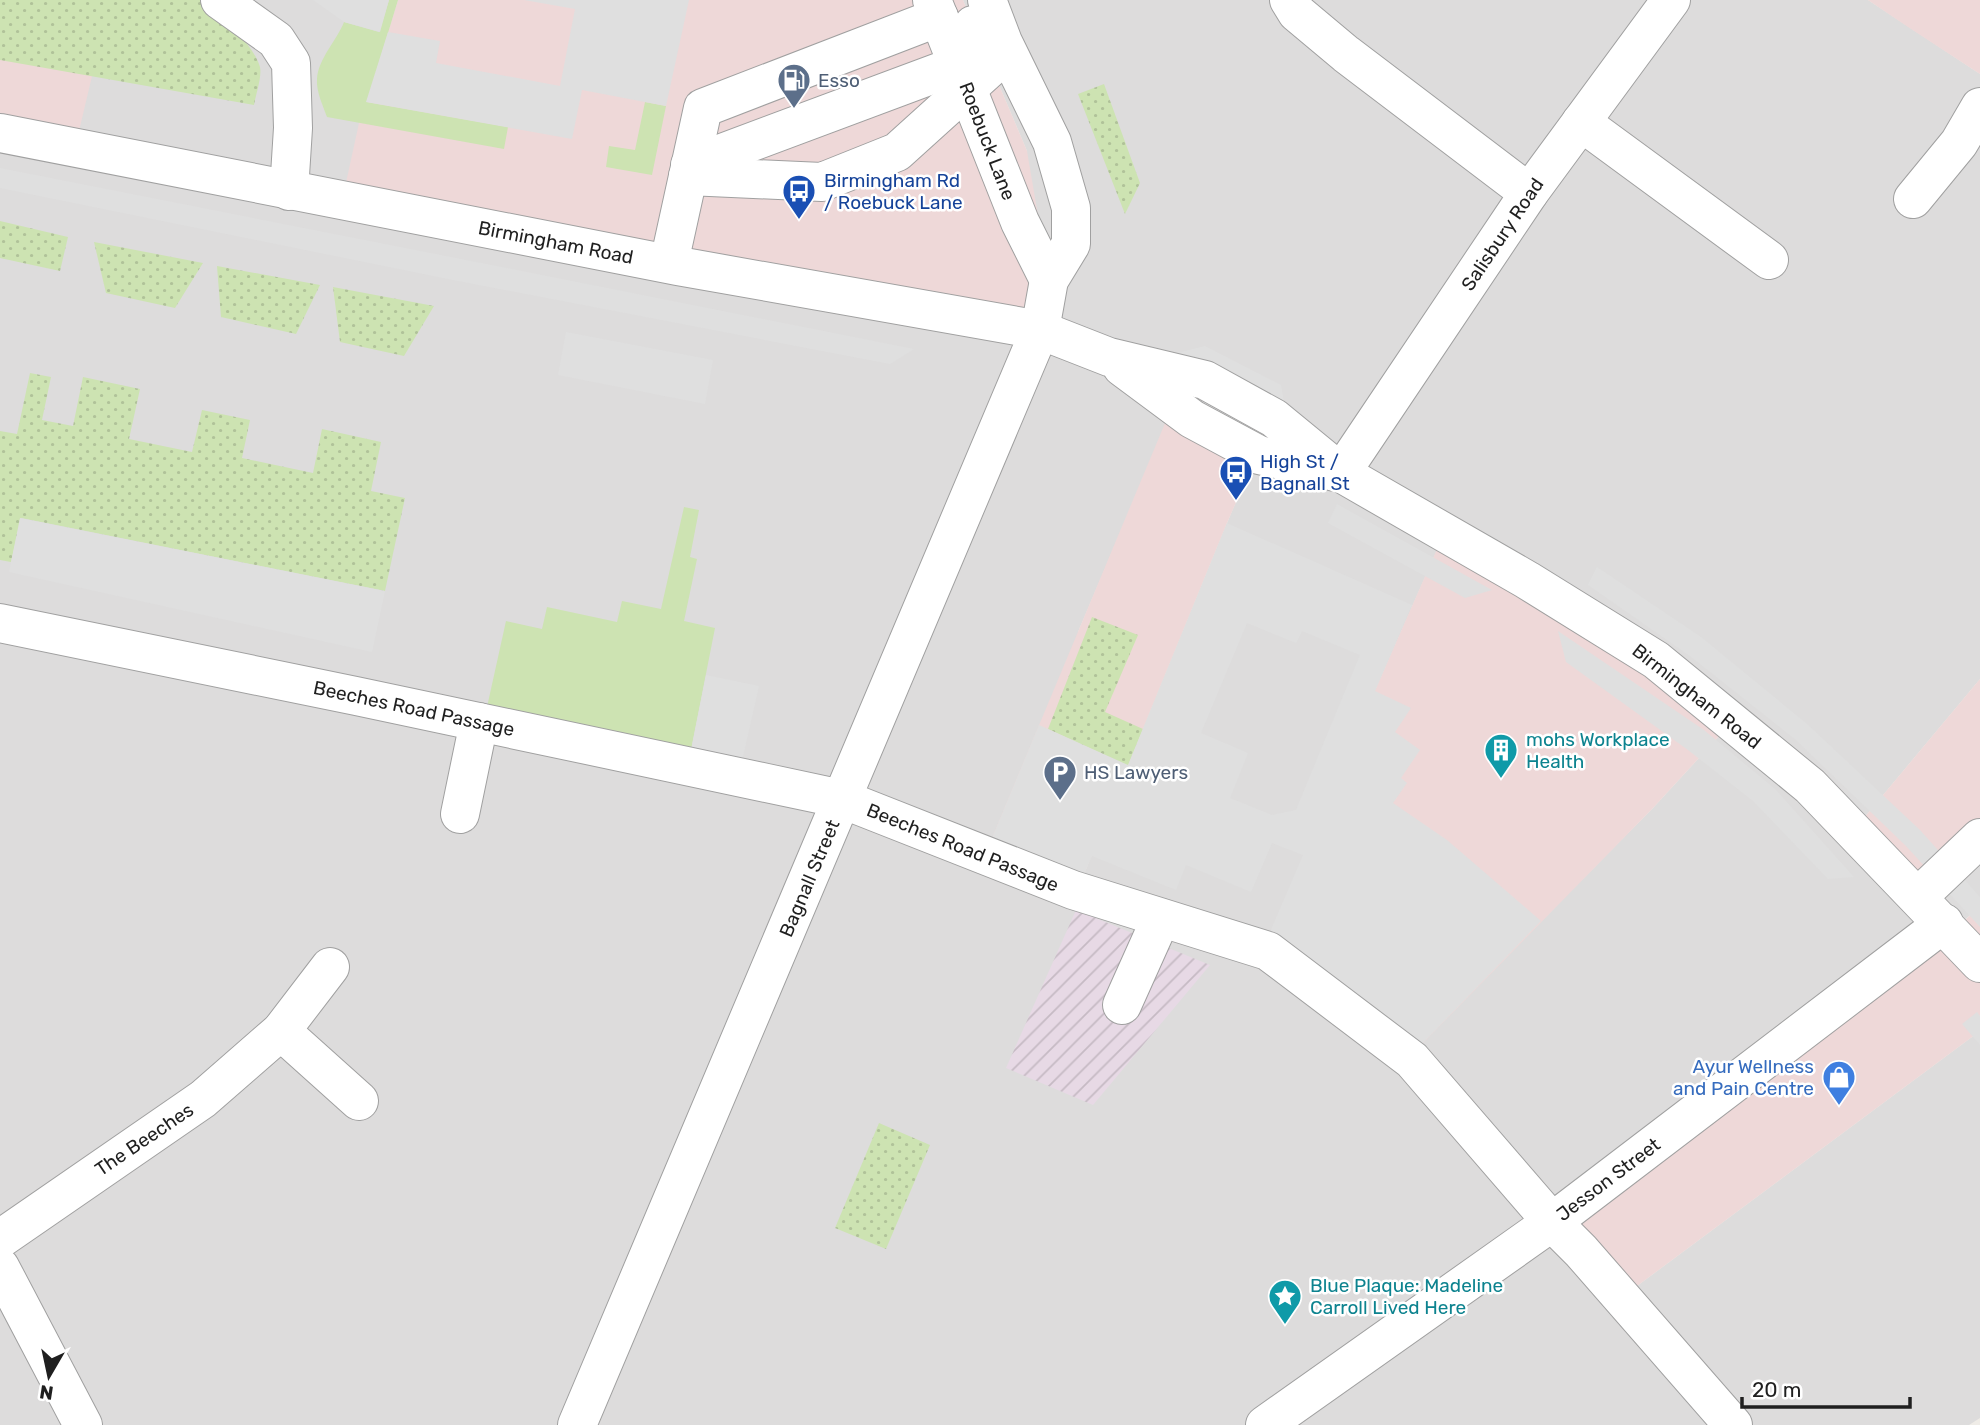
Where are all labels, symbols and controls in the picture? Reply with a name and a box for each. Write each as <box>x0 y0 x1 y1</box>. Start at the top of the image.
fuel station icon: Esso <box>775 61 813 110</box>
place label: Esso <box>818 69 860 92</box>
street label: Roebuck Lane <box>954 79 1021 204</box>
place label: Birmingham Rd / Roebuck Lane <box>824 169 963 214</box>
bus stop icon: Birmingham Rd / Roebuck Lane <box>780 172 818 221</box>
street label: Salisbury Road <box>1456 174 1549 295</box>
street label: Birmingham Road <box>476 216 635 269</box>
place label: High St / Bagnall St <box>1260 450 1350 495</box>
bus stop icon: High St / Bagnall St <box>1217 453 1255 502</box>
street label: Birmingham Road <box>1628 639 1766 754</box>
street label: Beeches Road Passage <box>311 676 517 741</box>
place label: mohs Workplace Health <box>1526 728 1670 773</box>
building icon: mohs Workplace Health <box>1482 731 1520 780</box>
parking icon: HS Lawyers <box>1041 753 1079 802</box>
place label: HS Lawyers <box>1084 761 1188 784</box>
street label: Beeches Road Passage <box>863 798 1062 897</box>
street label: Bagnall Street <box>774 815 845 940</box>
place label: Ayur Wellness and Pain Centre <box>1673 1055 1814 1100</box>
shop icon: Ayur Wellness and Pain Centre <box>1820 1058 1858 1107</box>
street label: The Beeches <box>91 1098 198 1181</box>
street label: Jesson Street <box>1552 1133 1665 1226</box>
place label: Blue Plaque: Madeline Carroll Lived Here <box>1310 1274 1503 1319</box>
place icon: Blue Plaque: Madeline Carroll Lived Here <box>1266 1277 1304 1326</box>
north arrow <box>14 1341 84 1411</box>
scale bar <box>1742 1366 1910 1410</box>
text: 20 m <box>1752 1377 1801 1402</box>
text: N <box>38 1380 55 1405</box>

